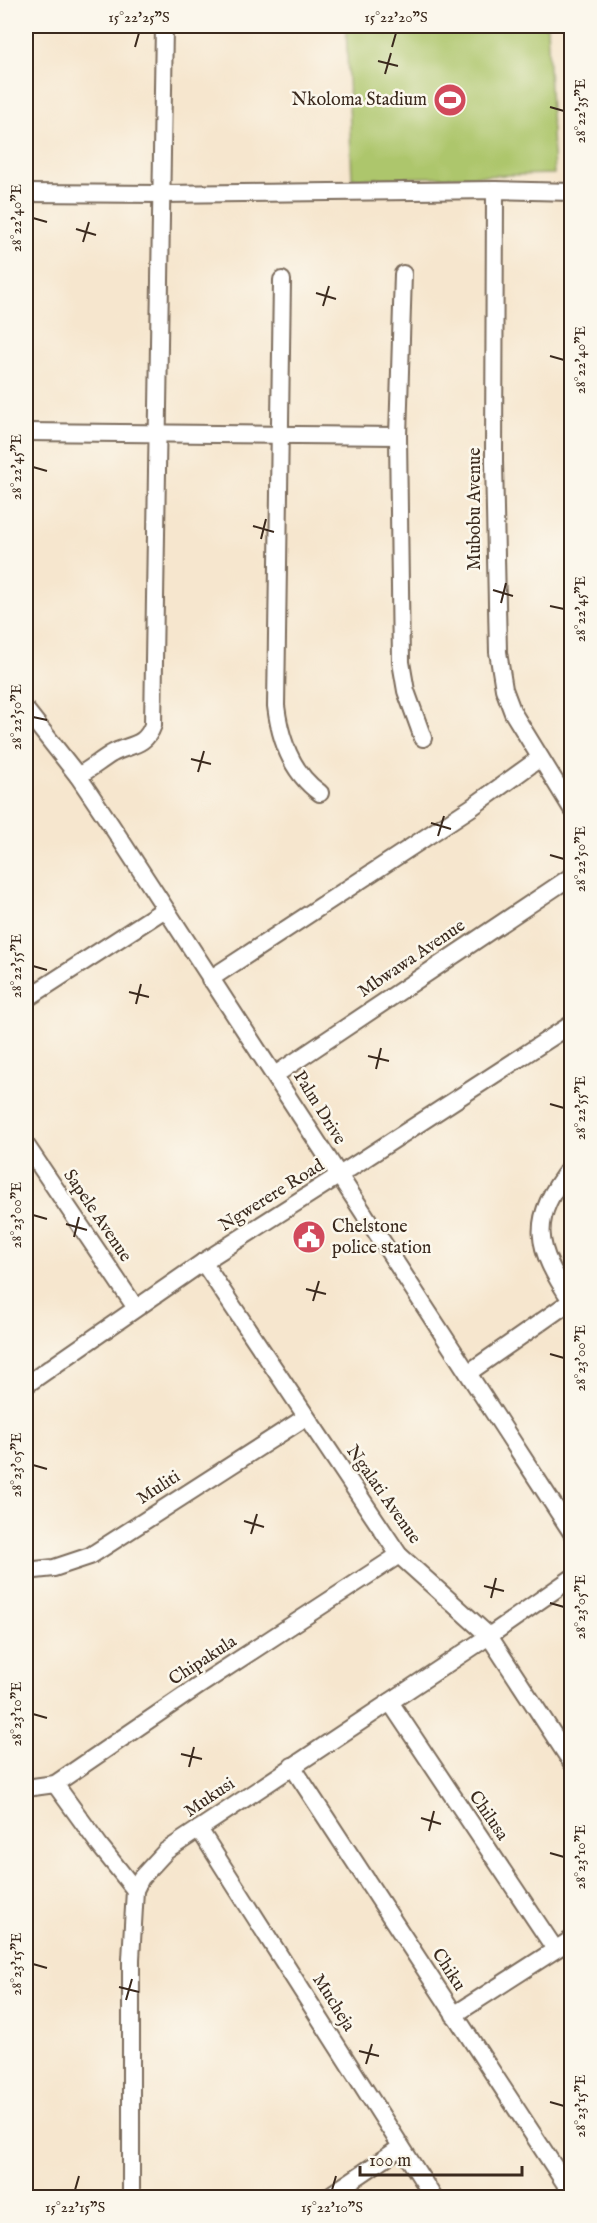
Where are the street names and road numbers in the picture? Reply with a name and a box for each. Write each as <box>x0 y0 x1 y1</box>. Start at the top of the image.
street label: Mubobu Avenue <box>464 447 487 571</box>
street label: Mbwawa Avenue <box>354 915 470 1003</box>
street label: Palm Drive <box>287 1067 351 1149</box>
street label: Ngwerere Road <box>215 1154 329 1237</box>
street label: Sapele Avenue <box>58 1165 136 1267</box>
street label: Ngalati Avenue <box>341 1441 425 1549</box>
street label: Muliti <box>133 1466 185 1510</box>
street label: Chipakula <box>165 1630 241 1691</box>
street label: Mukusi <box>180 1773 240 1823</box>
street label: Chilusa <box>463 1787 513 1846</box>
street label: Chiku <box>426 1944 470 1996</box>
street label: Mucheja <box>306 1970 360 2036</box>

